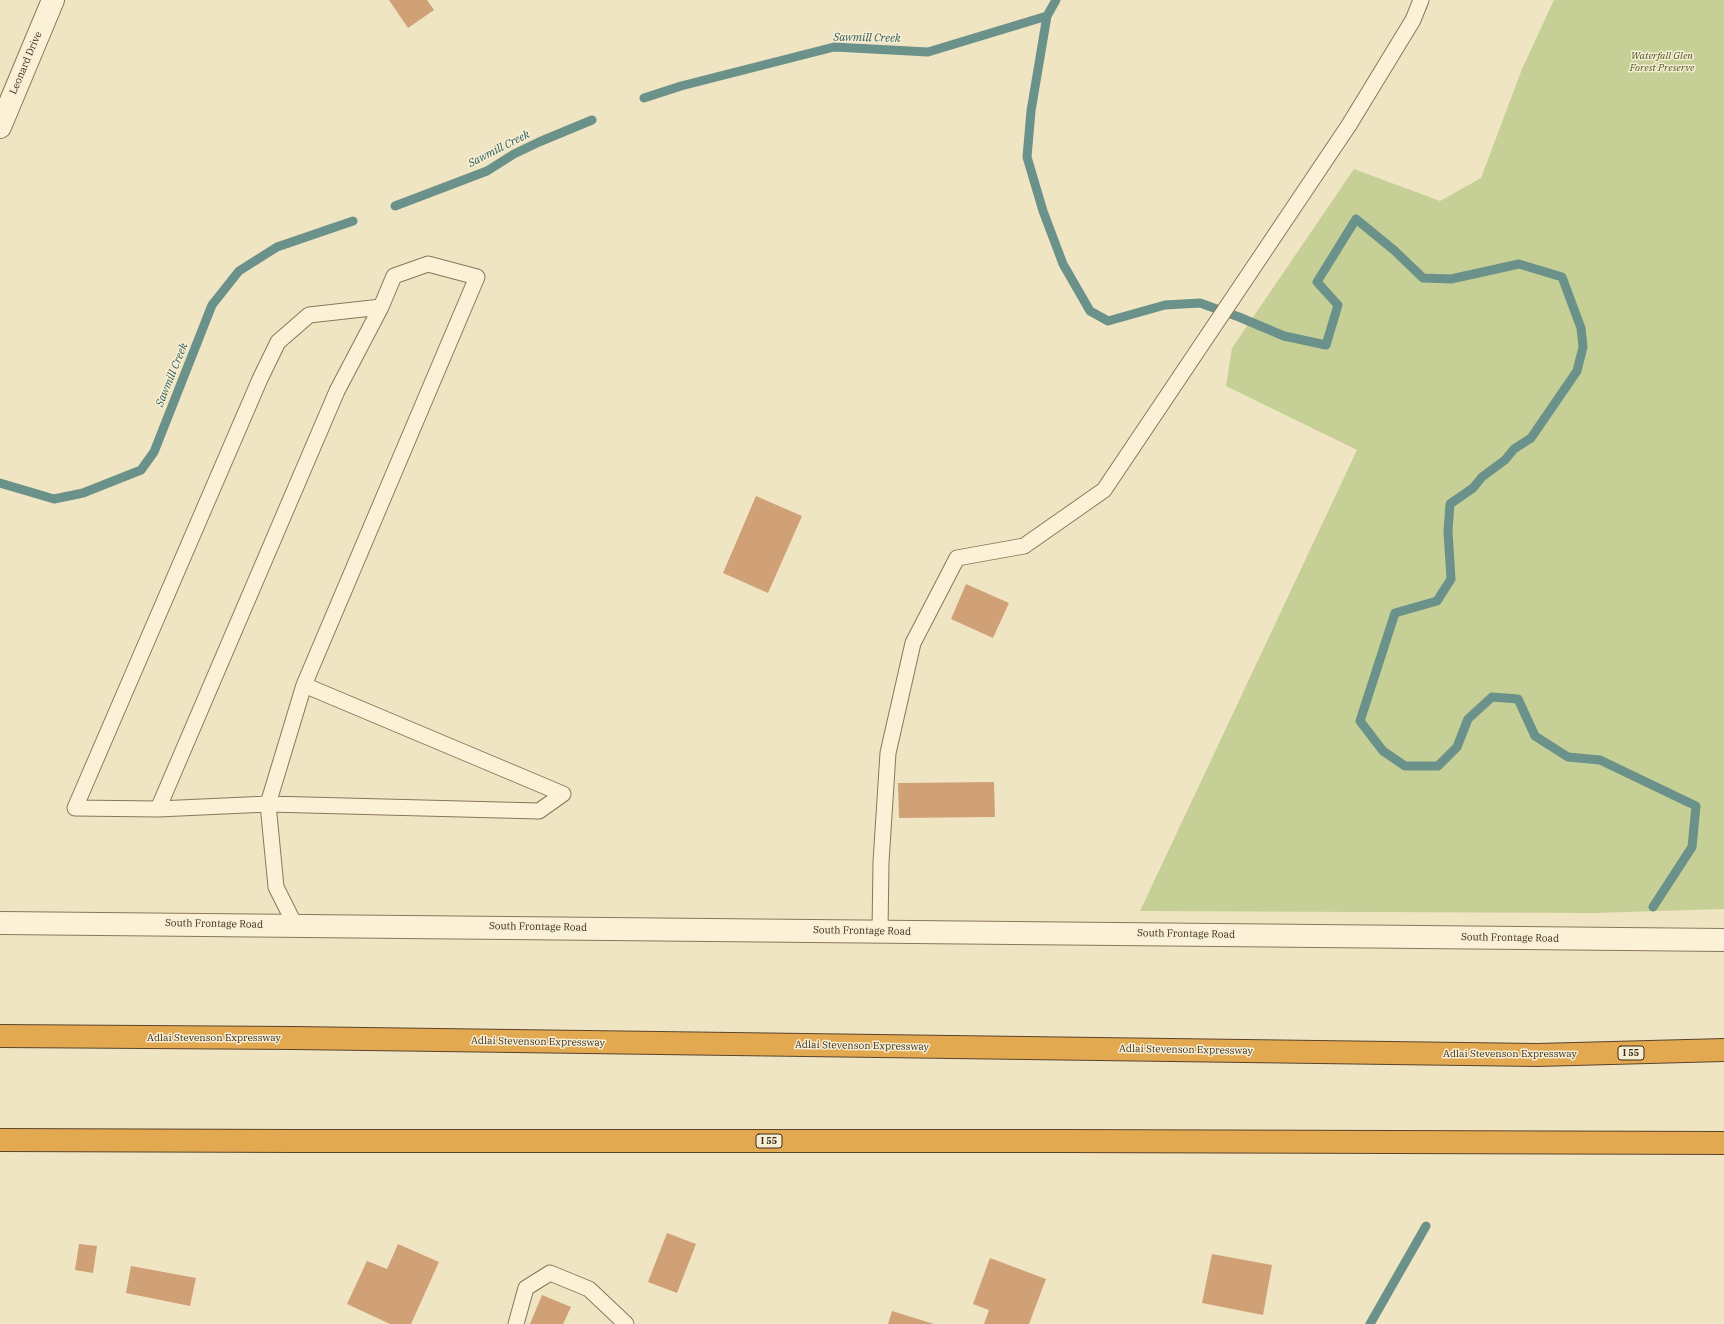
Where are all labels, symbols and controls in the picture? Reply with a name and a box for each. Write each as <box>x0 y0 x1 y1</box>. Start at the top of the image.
street label: Leonard Drive <box>7 30 45 96</box>
water label: Sawmill Creek <box>833 31 901 45</box>
park label: Waterfall Glen Forest Preserve <box>1630 50 1694 74</box>
water label: Sawmill Creek <box>466 128 532 170</box>
water label: Sawmill Creek <box>153 341 191 409</box>
street label: South Frontage Road <box>165 917 263 931</box>
street label: South Frontage Road <box>489 920 587 934</box>
street label: South Frontage Road <box>813 924 911 938</box>
street label: South Frontage Road <box>1137 927 1235 941</box>
street label: South Frontage Road <box>1461 931 1559 945</box>
street label: Adlai Stevenson Expressway <box>147 1032 281 1044</box>
street label: Adlai Stevenson Expressway <box>471 1035 605 1049</box>
street label: Adlai Stevenson Expressway <box>795 1039 929 1053</box>
street label: Adlai Stevenson Expressway <box>1119 1043 1253 1057</box>
road number: I 55 <box>1618 1046 1644 1060</box>
street label: Adlai Stevenson Expressway <box>1443 1048 1577 1060</box>
road number: I 55 <box>756 1134 782 1148</box>

